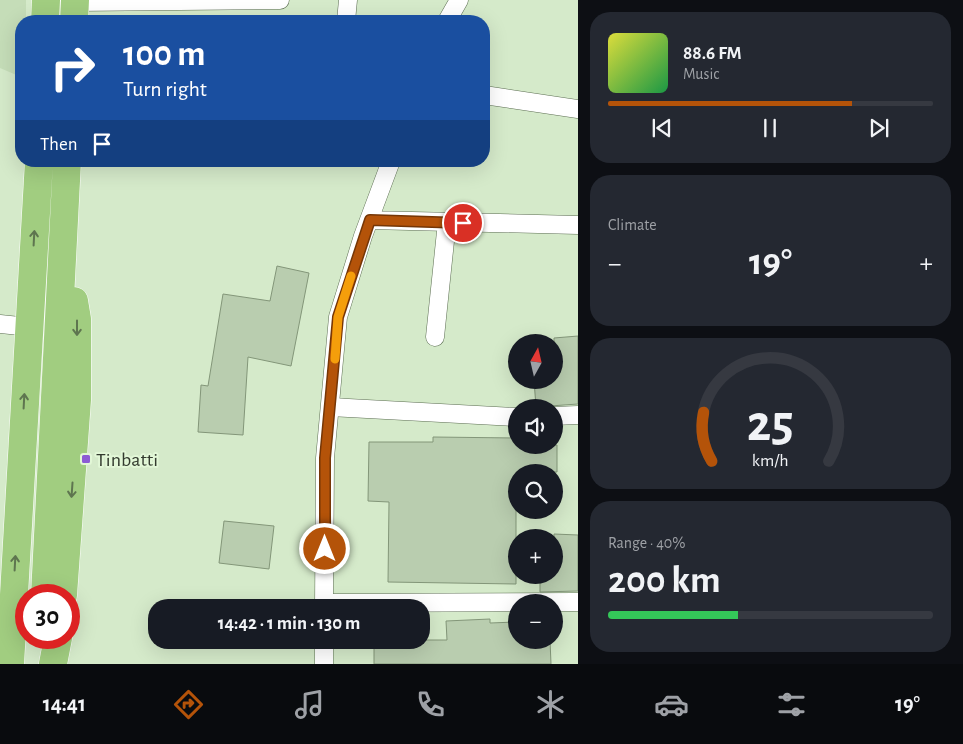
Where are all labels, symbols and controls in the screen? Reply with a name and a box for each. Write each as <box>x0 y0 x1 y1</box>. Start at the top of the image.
icon: right <box>40 35 105 100</box>
text: 100 m <box>123 37 206 72</box>
text: 88.6 FM <box>683 44 742 63</box>
text: Music <box>683 66 719 82</box>
text: Turn right <box>123 78 207 100</box>
icon: previous <box>648 114 676 142</box>
icon: pause <box>756 114 784 142</box>
icon: next <box>865 114 893 142</box>
icon: arrive <box>88 130 116 158</box>
text: Then <box>40 135 78 154</box>
pin <box>442 202 484 244</box>
icon: arrive <box>449 209 477 237</box>
text: Climate <box>608 217 657 233</box>
one-way arrow <box>29 231 39 247</box>
text: 19° <box>749 244 792 282</box>
text: − <box>608 250 621 278</box>
text: + <box>920 250 933 278</box>
one-way arrow <box>72 319 82 335</box>
north arrow <box>508 334 562 389</box>
map controls <box>508 334 563 649</box>
one-way arrow <box>20 393 29 409</box>
text: 25 <box>747 398 794 450</box>
button: sound <box>508 399 563 454</box>
place label: Tinbatti <box>96 450 158 470</box>
text: km/h <box>752 452 789 470</box>
marker: Tinbatti <box>80 453 92 465</box>
button: search <box>508 464 563 519</box>
one-way arrow <box>67 482 77 498</box>
position arrow <box>298 522 350 574</box>
button: + <box>508 529 563 584</box>
text: Range · 40% <box>608 535 686 551</box>
one-way arrow <box>11 555 20 571</box>
text: 200 km <box>608 562 721 600</box>
speed limit sign: 30 <box>15 584 80 649</box>
button: − <box>508 594 563 649</box>
text: 14:42 · 1 min · 130 m <box>218 614 360 633</box>
icon: directions <box>171 687 206 722</box>
icon: music <box>292 687 327 722</box>
icon: phone <box>413 687 448 722</box>
icon: climate <box>533 687 568 722</box>
icon: car <box>654 687 689 722</box>
icon: filters <box>774 687 809 722</box>
text: 14:41 <box>43 693 86 715</box>
text: 19° <box>895 693 920 715</box>

